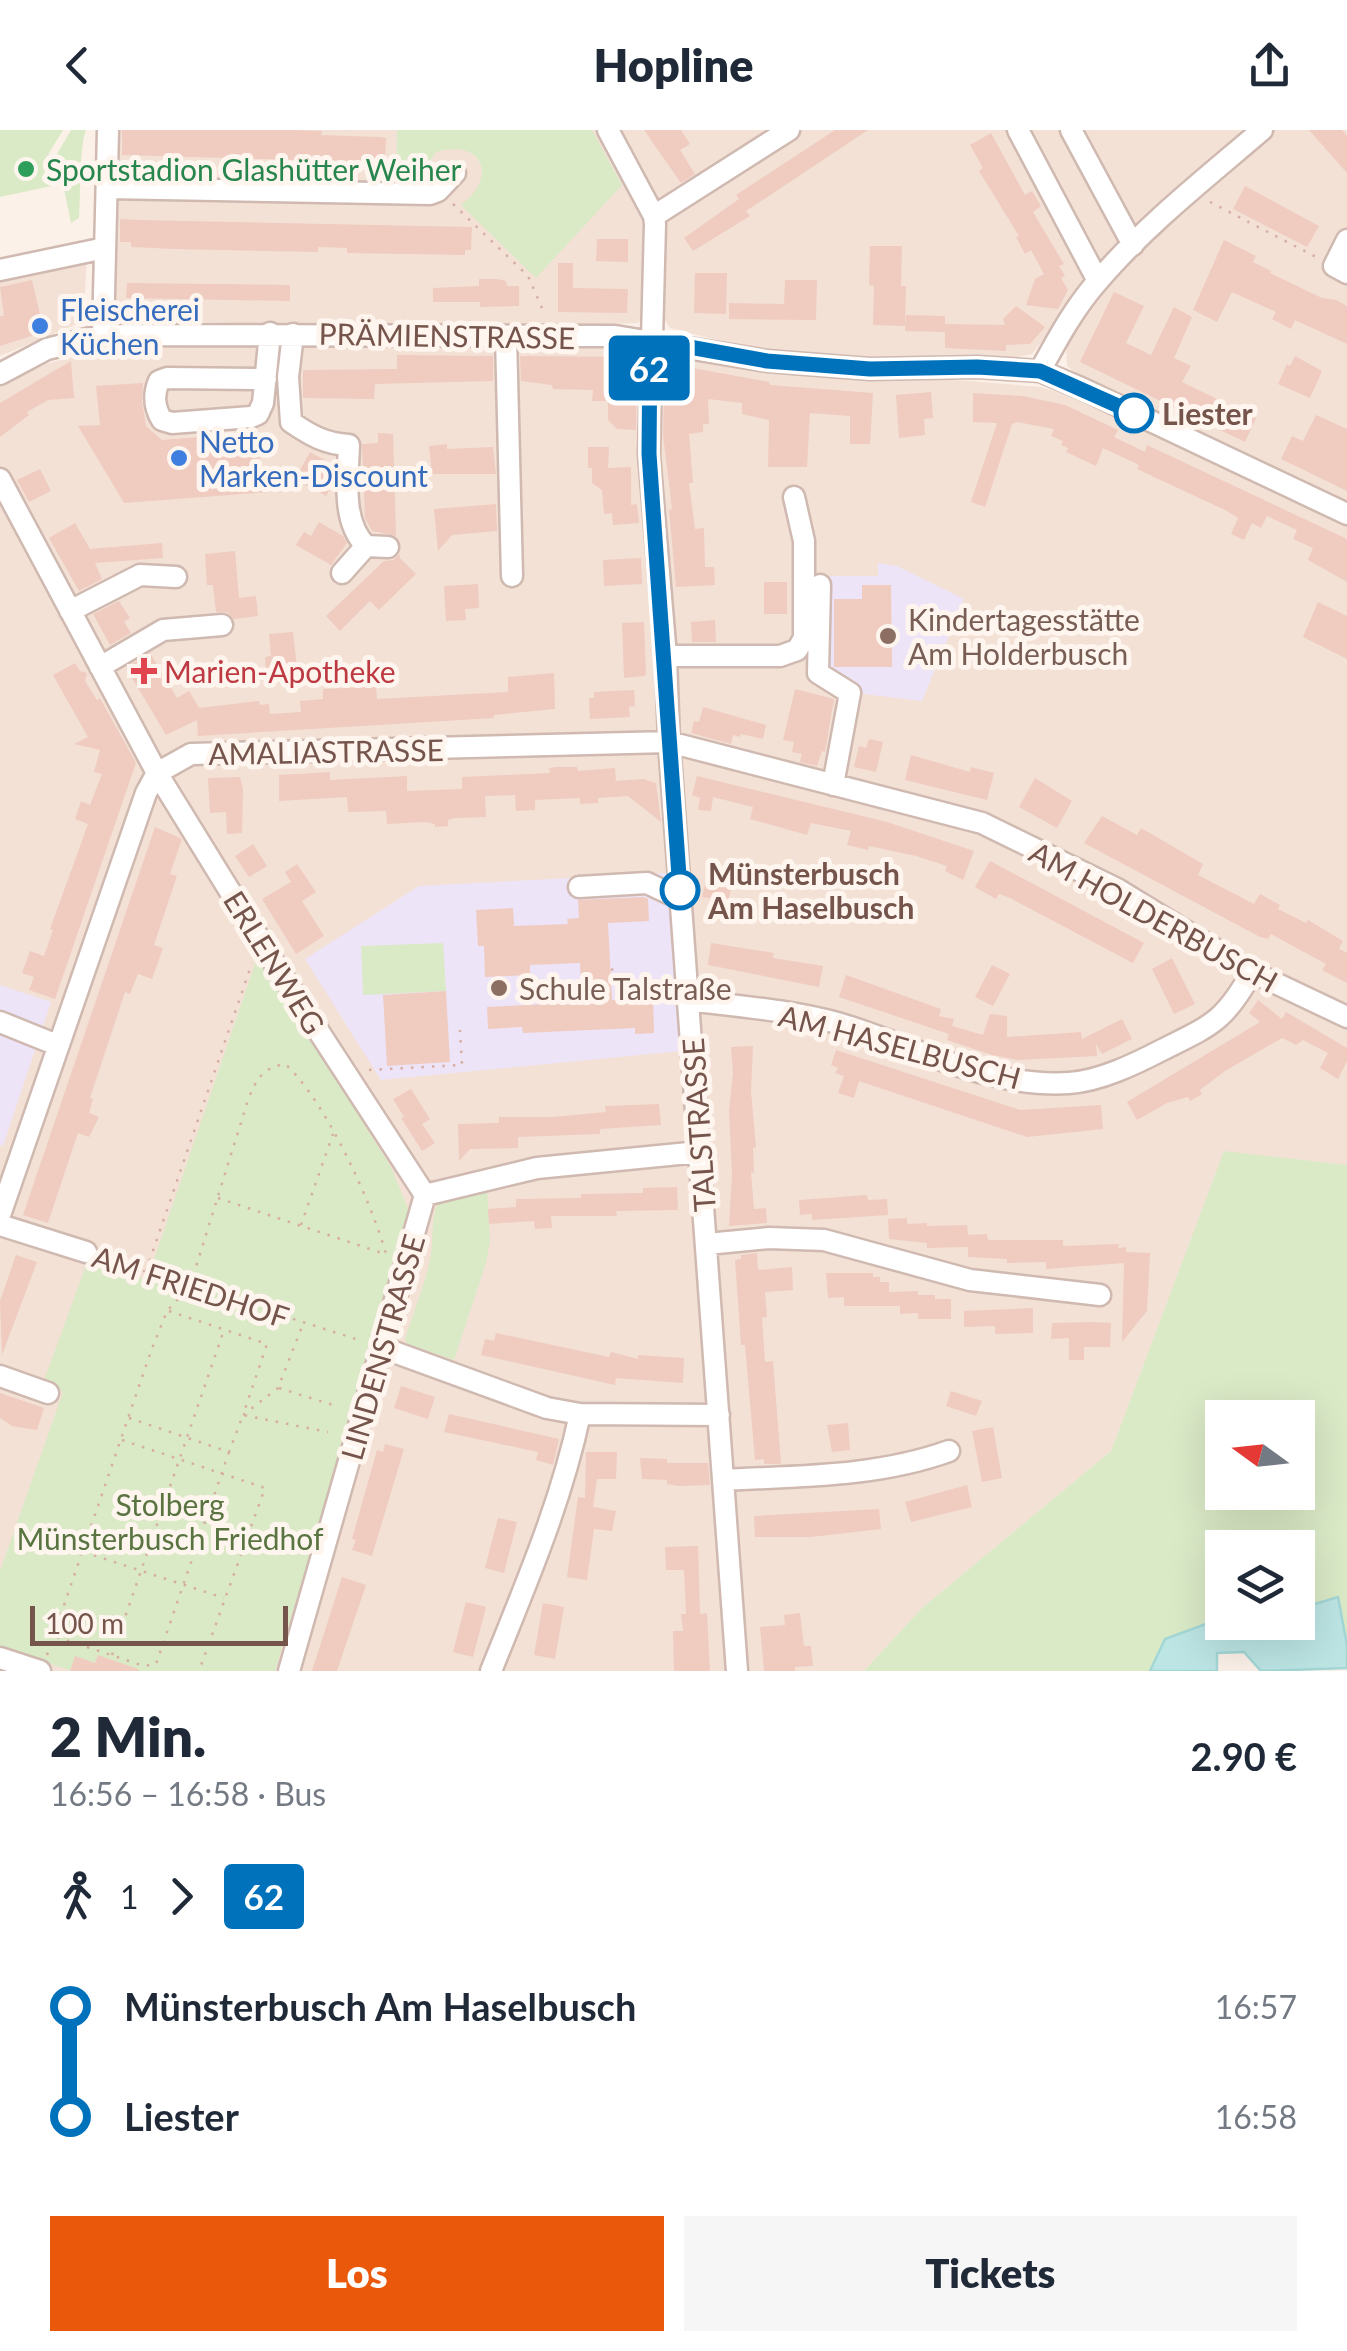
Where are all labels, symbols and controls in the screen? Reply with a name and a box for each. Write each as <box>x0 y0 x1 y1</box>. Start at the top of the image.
icon: back <box>50 38 105 93</box>
text: Hopline <box>594 38 753 92</box>
icon: share <box>1242 38 1297 93</box>
place label: Sportstadion Glashütter Weiher <box>46 151 462 187</box>
marker: Sportstadion Glashütter Weiher <box>15 158 37 180</box>
place label: Fleischerei Küchen <box>60 291 200 361</box>
marker: Fleischerei Küchen <box>29 315 51 337</box>
street label: PRÄMIENSTRASSE <box>318 315 576 355</box>
line badge: 62 <box>604 336 694 400</box>
text: 62 <box>629 347 669 389</box>
marker: Liester <box>1115 394 1153 432</box>
place label: Liester <box>1162 395 1253 431</box>
place label: Netto Marken-Discount <box>199 423 428 493</box>
marker: Netto Marken-Discount <box>168 447 190 469</box>
place label: Kindertagesstätte Am Holderbusch <box>908 601 1140 671</box>
marker: Kindertagesstätte Am Holderbusch <box>877 625 899 647</box>
place label: Marien-Apotheke <box>164 653 396 689</box>
marker: Marien-Apotheke <box>133 660 155 682</box>
street label: AMALIASTRASSE <box>208 731 444 771</box>
street label: AM HOLDERBUSCH <box>1024 833 1284 999</box>
place label: Münsterbusch Am Haselbusch <box>707 855 914 925</box>
marker: Münsterbusch Am Haselbusch <box>661 871 699 909</box>
street label: ERLENWEG <box>217 884 333 1040</box>
place label: Schule Talstraße <box>519 970 732 1006</box>
marker: Schule Talstraße <box>488 977 510 999</box>
street label: AM HASELBUSCH <box>775 996 1025 1096</box>
street label: TALSTRASSE <box>674 1037 722 1213</box>
street label: LINDENSTRASSE <box>333 1230 431 1464</box>
street label: AM FRIEDHOF <box>88 1237 294 1335</box>
north arrow <box>1205 1400 1315 1510</box>
map controls <box>1205 1400 1315 1640</box>
park label: Stolberg Münsterbusch Friedhof <box>16 1486 324 1556</box>
button: layers <box>1205 1530 1315 1640</box>
scale bar <box>30 1601 288 1646</box>
text: 100 m <box>45 1606 124 1640</box>
text: 2 Min. <box>50 1703 206 1769</box>
text: 2.90 € <box>1191 1733 1297 1779</box>
text: 16:56 – 16:58 · Bus <box>50 1774 326 1813</box>
icon: walk <box>50 1869 105 1924</box>
icon: forward <box>154 1869 209 1924</box>
text: 62 <box>244 1875 284 1917</box>
text: 1 <box>120 1877 139 1916</box>
text: Münsterbusch Am Haselbusch <box>124 1983 636 2029</box>
text: 16:57 <box>1215 1987 1297 2026</box>
text: Liester <box>124 2093 239 2139</box>
text: 16:58 <box>1215 2097 1297 2136</box>
button: Los <box>50 2216 664 2331</box>
button: Tickets <box>684 2216 1297 2331</box>

